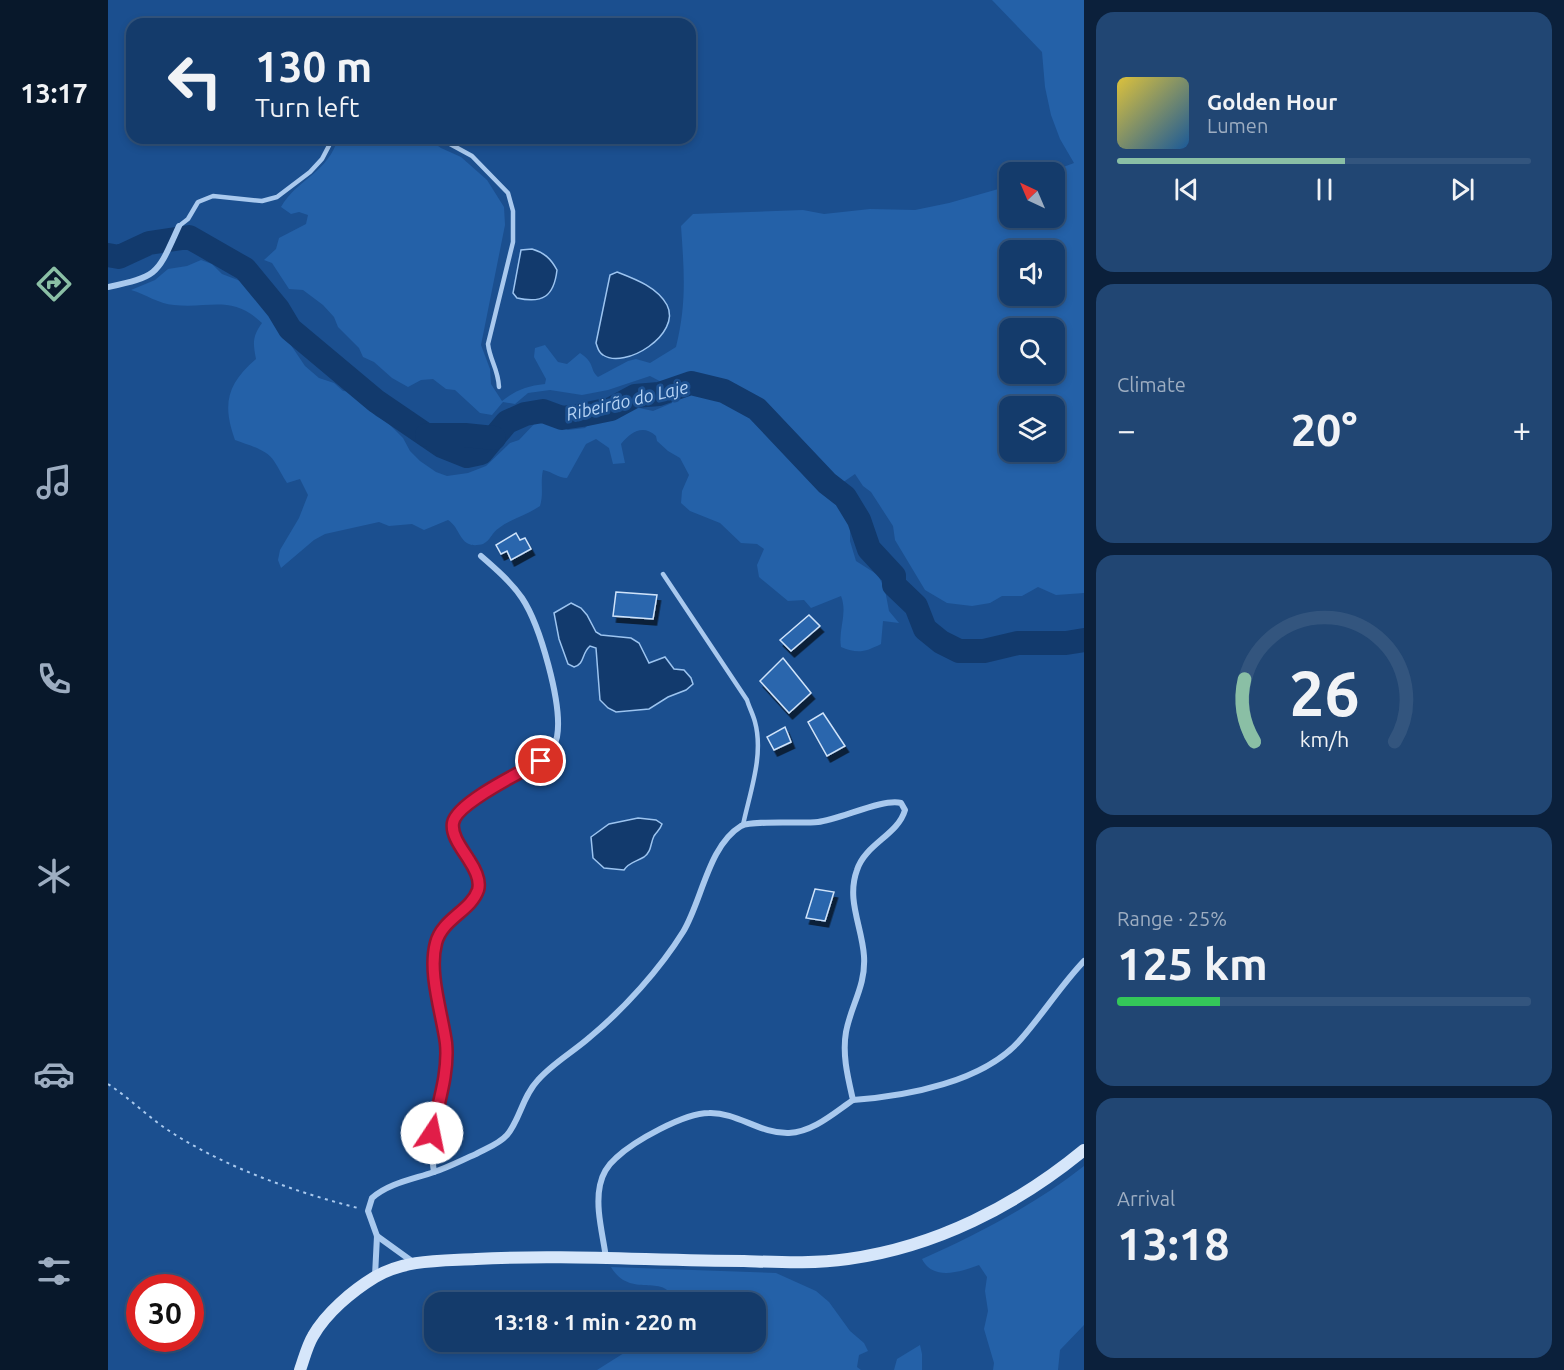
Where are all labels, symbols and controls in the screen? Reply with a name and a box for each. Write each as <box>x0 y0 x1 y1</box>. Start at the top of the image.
icon: left <box>156 42 234 120</box>
text: 130 m <box>255 43 372 90</box>
text: 13:17 <box>20 78 88 108</box>
text: Golden Hour <box>1207 89 1337 114</box>
text: Turn left <box>255 92 359 122</box>
text: Lumen <box>1207 114 1268 137</box>
north arrow <box>999 162 1065 228</box>
map controls <box>999 162 1065 462</box>
icon: previous <box>1170 173 1203 206</box>
icon: pause <box>1308 173 1341 206</box>
icon: next <box>1446 173 1479 206</box>
button: sound <box>999 240 1065 306</box>
icon: directions <box>33 263 75 305</box>
button: search <box>999 318 1065 384</box>
text: Climate <box>1117 373 1186 396</box>
water label: Ribeirão do Laje <box>564 376 690 424</box>
button: layers <box>999 396 1065 462</box>
text: 20° <box>1291 404 1357 455</box>
text: − <box>1117 411 1136 448</box>
text: + <box>1512 411 1531 448</box>
icon: music <box>33 461 75 503</box>
icon: phone <box>33 658 75 700</box>
text: 26 <box>1289 658 1359 728</box>
text: km/h <box>1299 727 1349 751</box>
pin <box>515 735 566 786</box>
icon: arrive <box>524 744 557 777</box>
icon: climate <box>33 855 75 897</box>
text: Range · 25% <box>1117 907 1227 930</box>
text: 125 km <box>1117 938 1268 989</box>
icon: car <box>33 1053 75 1095</box>
position arrow <box>400 1101 464 1165</box>
text: Arrival <box>1117 1187 1175 1210</box>
text: 13:18 <box>1117 1218 1230 1269</box>
icon: filters <box>33 1250 75 1292</box>
speed limit sign: 30 <box>126 1274 204 1352</box>
text: 13:18 · 1 min · 220 m <box>493 1309 697 1334</box>

